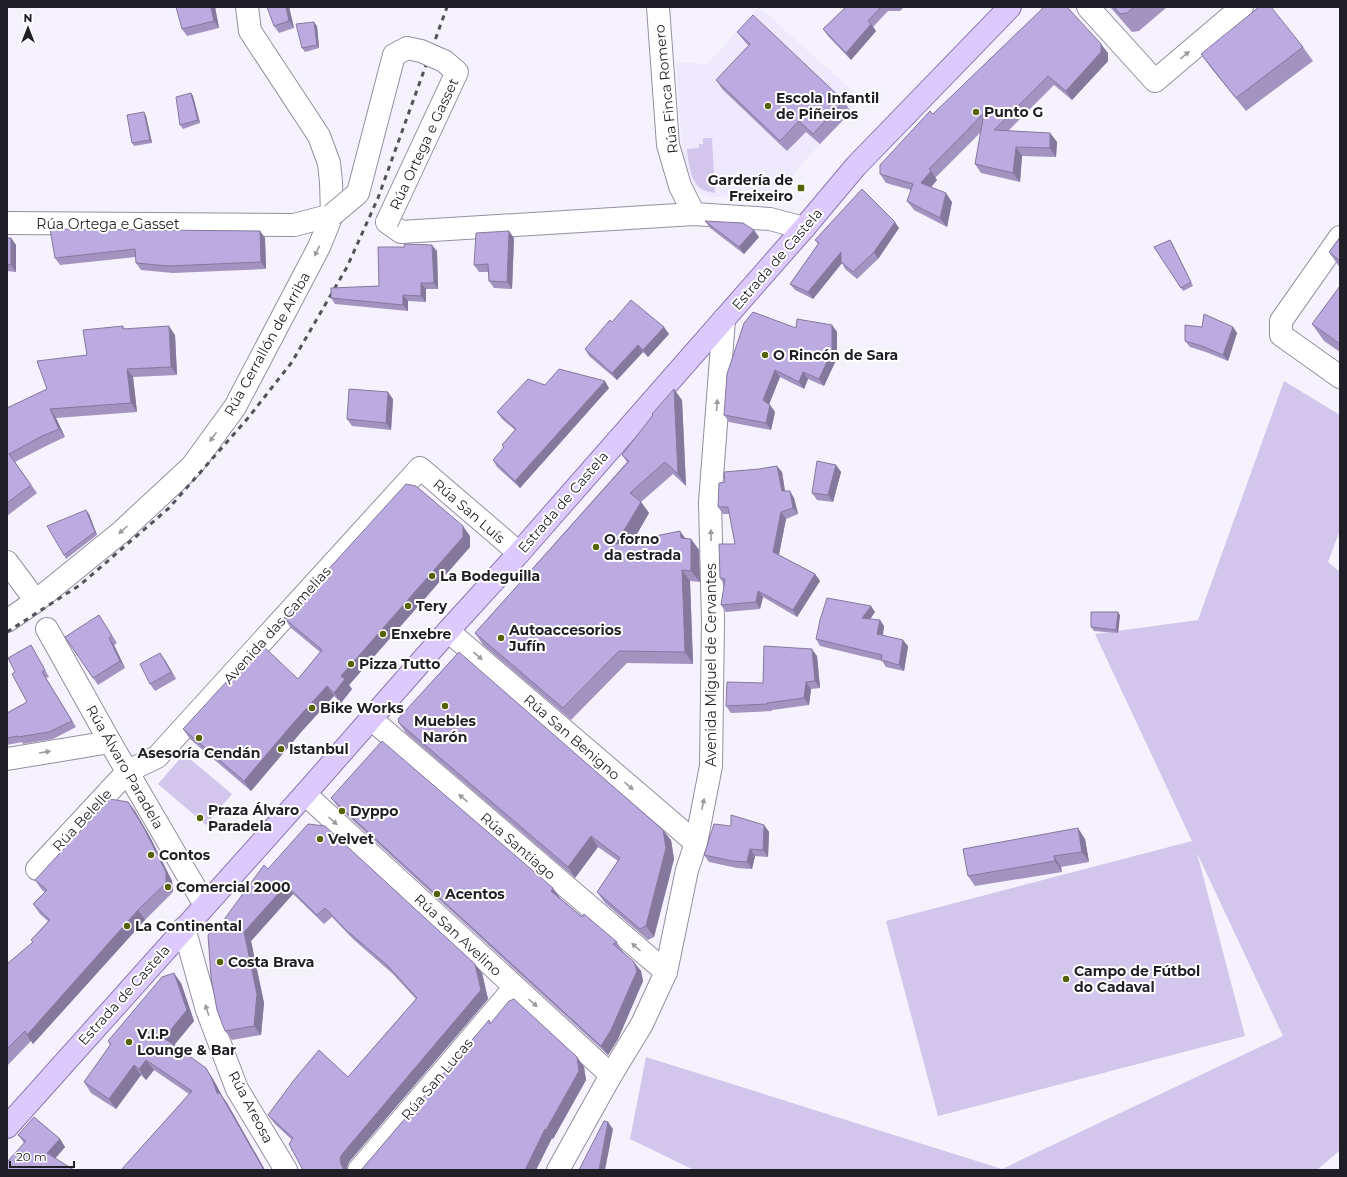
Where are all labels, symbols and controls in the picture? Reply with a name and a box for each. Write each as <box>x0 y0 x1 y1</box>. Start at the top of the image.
north arrow <box>8 8 48 48</box>
text: N <box>24 11 32 25</box>
street label: Rúa Finca Romero <box>650 23 682 154</box>
one-way arrow <box>1180 51 1190 60</box>
street label: Rúa Ortega e Gasset <box>386 75 463 213</box>
place label: Escola Infantil de Piñeiros <box>776 89 879 123</box>
marker: Escola Infantil de Piñeiros <box>763 101 773 111</box>
place label: Punto G <box>984 103 1044 121</box>
marker: Punto G <box>971 107 981 117</box>
place label: Gardería de Freixeiro <box>708 171 793 205</box>
marker: Gardería de Freixeiro <box>796 183 806 193</box>
street label: Estrada de Castela <box>728 204 826 314</box>
street label: Rúa Ortega e Gasset <box>36 215 180 233</box>
one-way arrow <box>314 245 320 256</box>
street label: Rúa Cerrallón de Arriba <box>220 269 314 419</box>
place label: O Rincón de Sara <box>773 346 898 364</box>
marker: O Rincón de Sara <box>760 350 770 360</box>
one-way arrow <box>714 399 721 411</box>
one-way arrow <box>209 432 217 443</box>
street label: Estrada de Castela <box>514 447 612 557</box>
street label: Rúa San Luís <box>429 475 509 547</box>
one-way arrow <box>117 526 128 535</box>
one-way arrow <box>708 528 714 541</box>
place label: O forno da estrada <box>604 530 681 564</box>
marker: O forno da estrada <box>591 542 601 552</box>
street label: Avenida das Camelias <box>219 562 335 688</box>
street label: Avenida Miguel de Cervantes <box>702 563 720 767</box>
place label: La Bodeguilla <box>440 567 540 585</box>
marker: La Bodeguilla <box>427 571 437 581</box>
place label: Tery <box>416 597 448 615</box>
marker: Tery <box>403 601 413 611</box>
place label: Autoaccesorios Jufín <box>508 621 622 655</box>
place label: Enxebre <box>391 625 452 643</box>
marker: Enxebre <box>378 629 388 639</box>
marker: Autoaccesorios Jufín <box>496 633 506 643</box>
one-way arrow <box>472 651 483 660</box>
place label: Pizza Tutto <box>359 655 440 673</box>
marker: Pizza Tutto <box>346 659 356 669</box>
street label: Rúa San Benigno <box>520 690 624 784</box>
place label: Bike Works <box>320 699 404 717</box>
marker: Muebles Narón <box>440 701 450 711</box>
street label: Rúa Álvaro Paradela <box>82 702 168 832</box>
marker: Bike Works <box>307 703 317 713</box>
place label: Muebles Narón <box>414 712 477 746</box>
marker: Asesoría Cendán <box>194 733 204 743</box>
place label: Istanbul <box>289 740 349 758</box>
place label: Asesoría Cendán <box>137 744 260 762</box>
marker: Istanbul <box>276 744 286 754</box>
one-way arrow <box>39 749 52 755</box>
one-way arrow <box>624 781 635 790</box>
street label: Rúa Belelle <box>49 785 115 855</box>
one-way arrow <box>458 794 469 803</box>
one-way arrow <box>701 798 707 810</box>
place label: Praza Álvaro Paradela <box>208 801 299 835</box>
place label: Dyppo <box>350 802 398 820</box>
marker: Dyppo <box>337 806 347 816</box>
street label: Rúa Santiago <box>477 808 559 884</box>
marker: Praza Álvaro Paradela <box>195 813 205 823</box>
one-way arrow <box>329 816 338 825</box>
place label: Velvet <box>327 830 374 848</box>
marker: Velvet <box>315 834 325 844</box>
place label: Contos <box>159 846 211 864</box>
marker: Contos <box>146 850 156 860</box>
place label: Comercial 2000 <box>176 878 291 896</box>
marker: Comercial 2000 <box>163 882 173 892</box>
place label: Acentos <box>444 885 505 903</box>
marker: Acentos <box>432 889 442 899</box>
street label: Rúa San Avelino <box>411 890 506 980</box>
place label: La Continental <box>135 917 242 935</box>
marker: La Continental <box>122 921 132 931</box>
street label: Estrada de Castela <box>74 941 174 1049</box>
one-way arrow <box>631 942 642 951</box>
place label: Costa Brava <box>228 953 314 971</box>
marker: Costa Brava <box>215 957 225 967</box>
place label: Campo de Fútbol do Cadaval <box>1074 962 1200 996</box>
marker: Campo de Fútbol do Cadaval <box>1061 974 1071 984</box>
one-way arrow <box>528 998 537 1007</box>
one-way arrow <box>204 1004 210 1016</box>
place label: V.I.P Lounge & Bar <box>136 1025 236 1059</box>
street label: Rúa San Lucas <box>397 1034 477 1124</box>
marker: V.I.P Lounge & Bar <box>124 1037 134 1047</box>
street label: Rúa Areosa <box>224 1068 278 1146</box>
scale bar <box>10 1143 74 1169</box>
text: 20 m <box>16 1149 47 1164</box>

